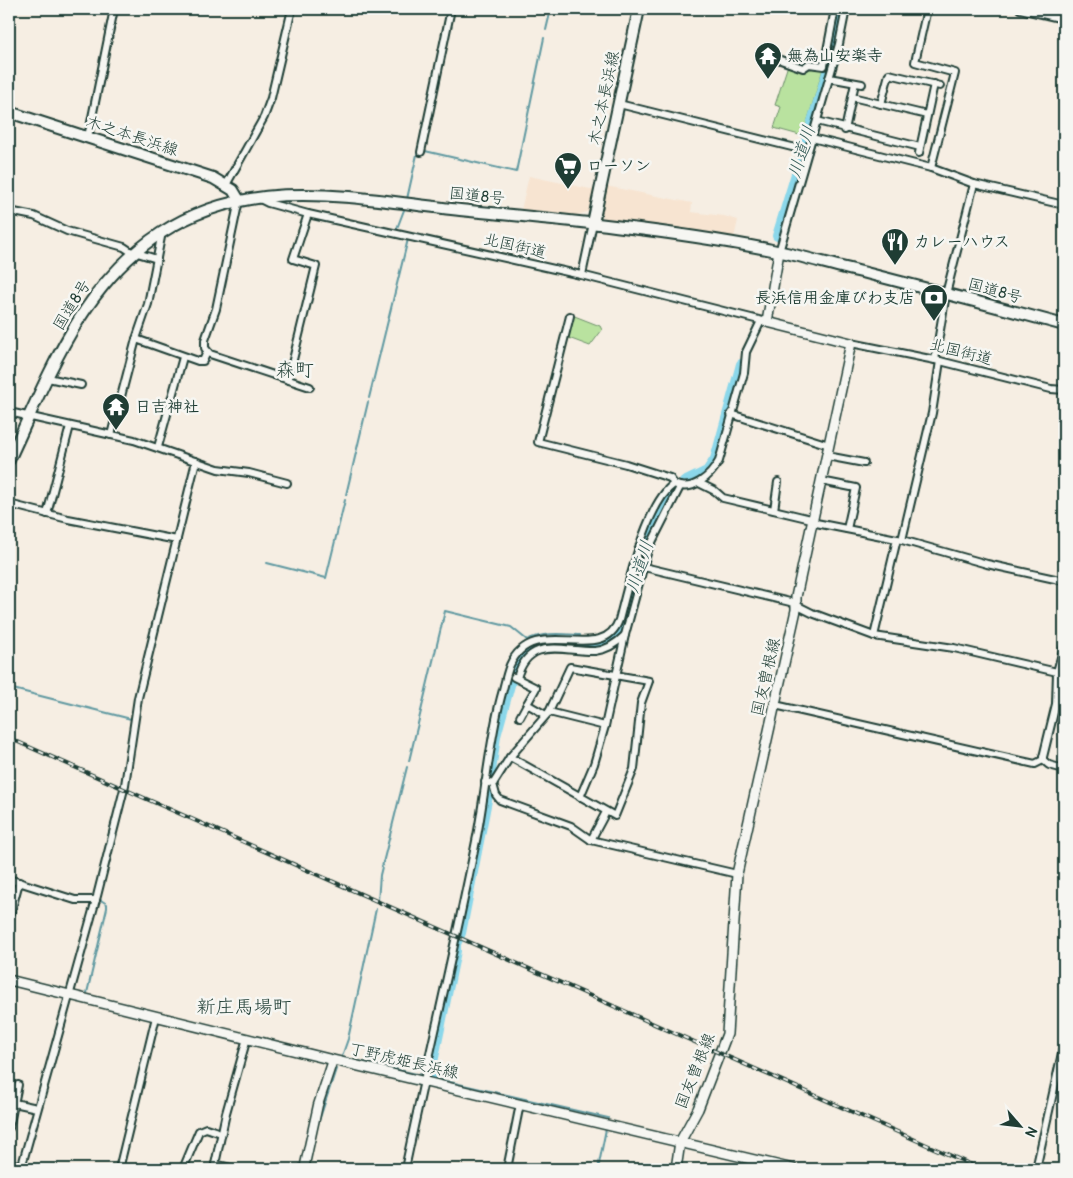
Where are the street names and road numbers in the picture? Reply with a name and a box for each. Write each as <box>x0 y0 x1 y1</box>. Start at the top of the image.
street label: 木之本長浜線 <box>584 49 624 147</box>
street label: 木之本長浜線 <box>83 112 181 160</box>
street label: 国道8号 <box>448 183 506 209</box>
street label: 北国街道 <box>482 229 548 263</box>
street label: 国道8号 <box>965 274 1025 308</box>
street label: 国道8号 <box>49 276 95 334</box>
street label: 北国街道 <box>928 335 994 369</box>
street label: 国友曽根線 <box>747 636 785 718</box>
street label: 国友曽根線 <box>671 1030 719 1112</box>
street label: 丁野虎姫長浜線 <box>347 1039 461 1083</box>

